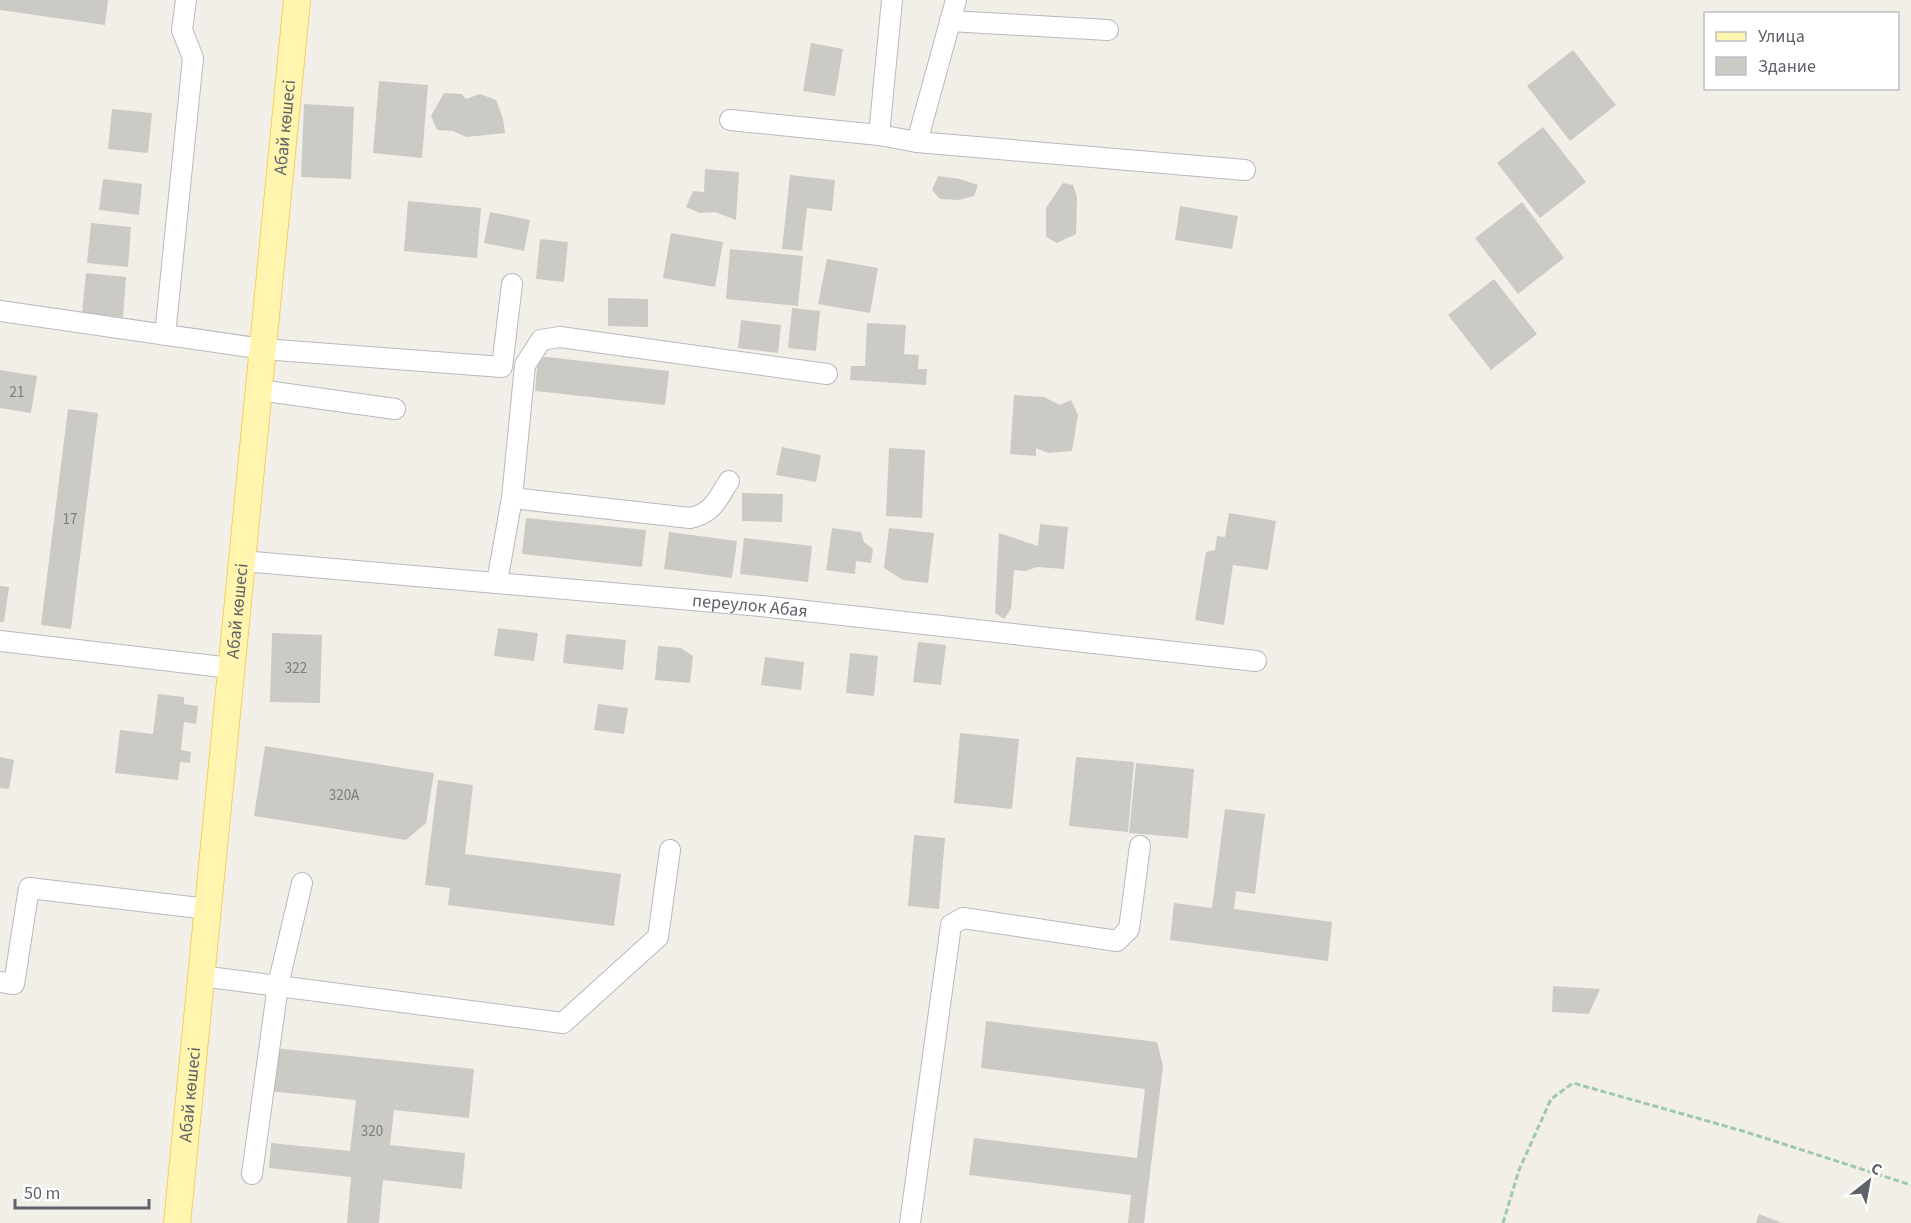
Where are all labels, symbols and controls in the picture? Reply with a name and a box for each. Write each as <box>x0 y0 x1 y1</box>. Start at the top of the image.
legend <box>1704 12 1899 90</box>
text: Улица <box>1758 24 1805 49</box>
text: Здание <box>1758 54 1816 79</box>
street label: Абай көшесі <box>268 78 302 176</box>
house number: 21 <box>10 382 24 403</box>
house number: 17 <box>63 509 77 530</box>
street label: Абай көшесі <box>220 562 255 660</box>
street label: переулок Абая <box>691 588 809 624</box>
house number: 322 <box>285 658 307 679</box>
house number: 320А <box>329 785 360 806</box>
street label: Абай көшесі <box>173 1046 207 1144</box>
house number: 320 <box>361 1121 383 1142</box>
north arrow <box>1839 1151 1899 1211</box>
text: С <box>1867 1157 1886 1181</box>
scale bar <box>15 1172 148 1210</box>
text: 50 m <box>24 1181 60 1206</box>

